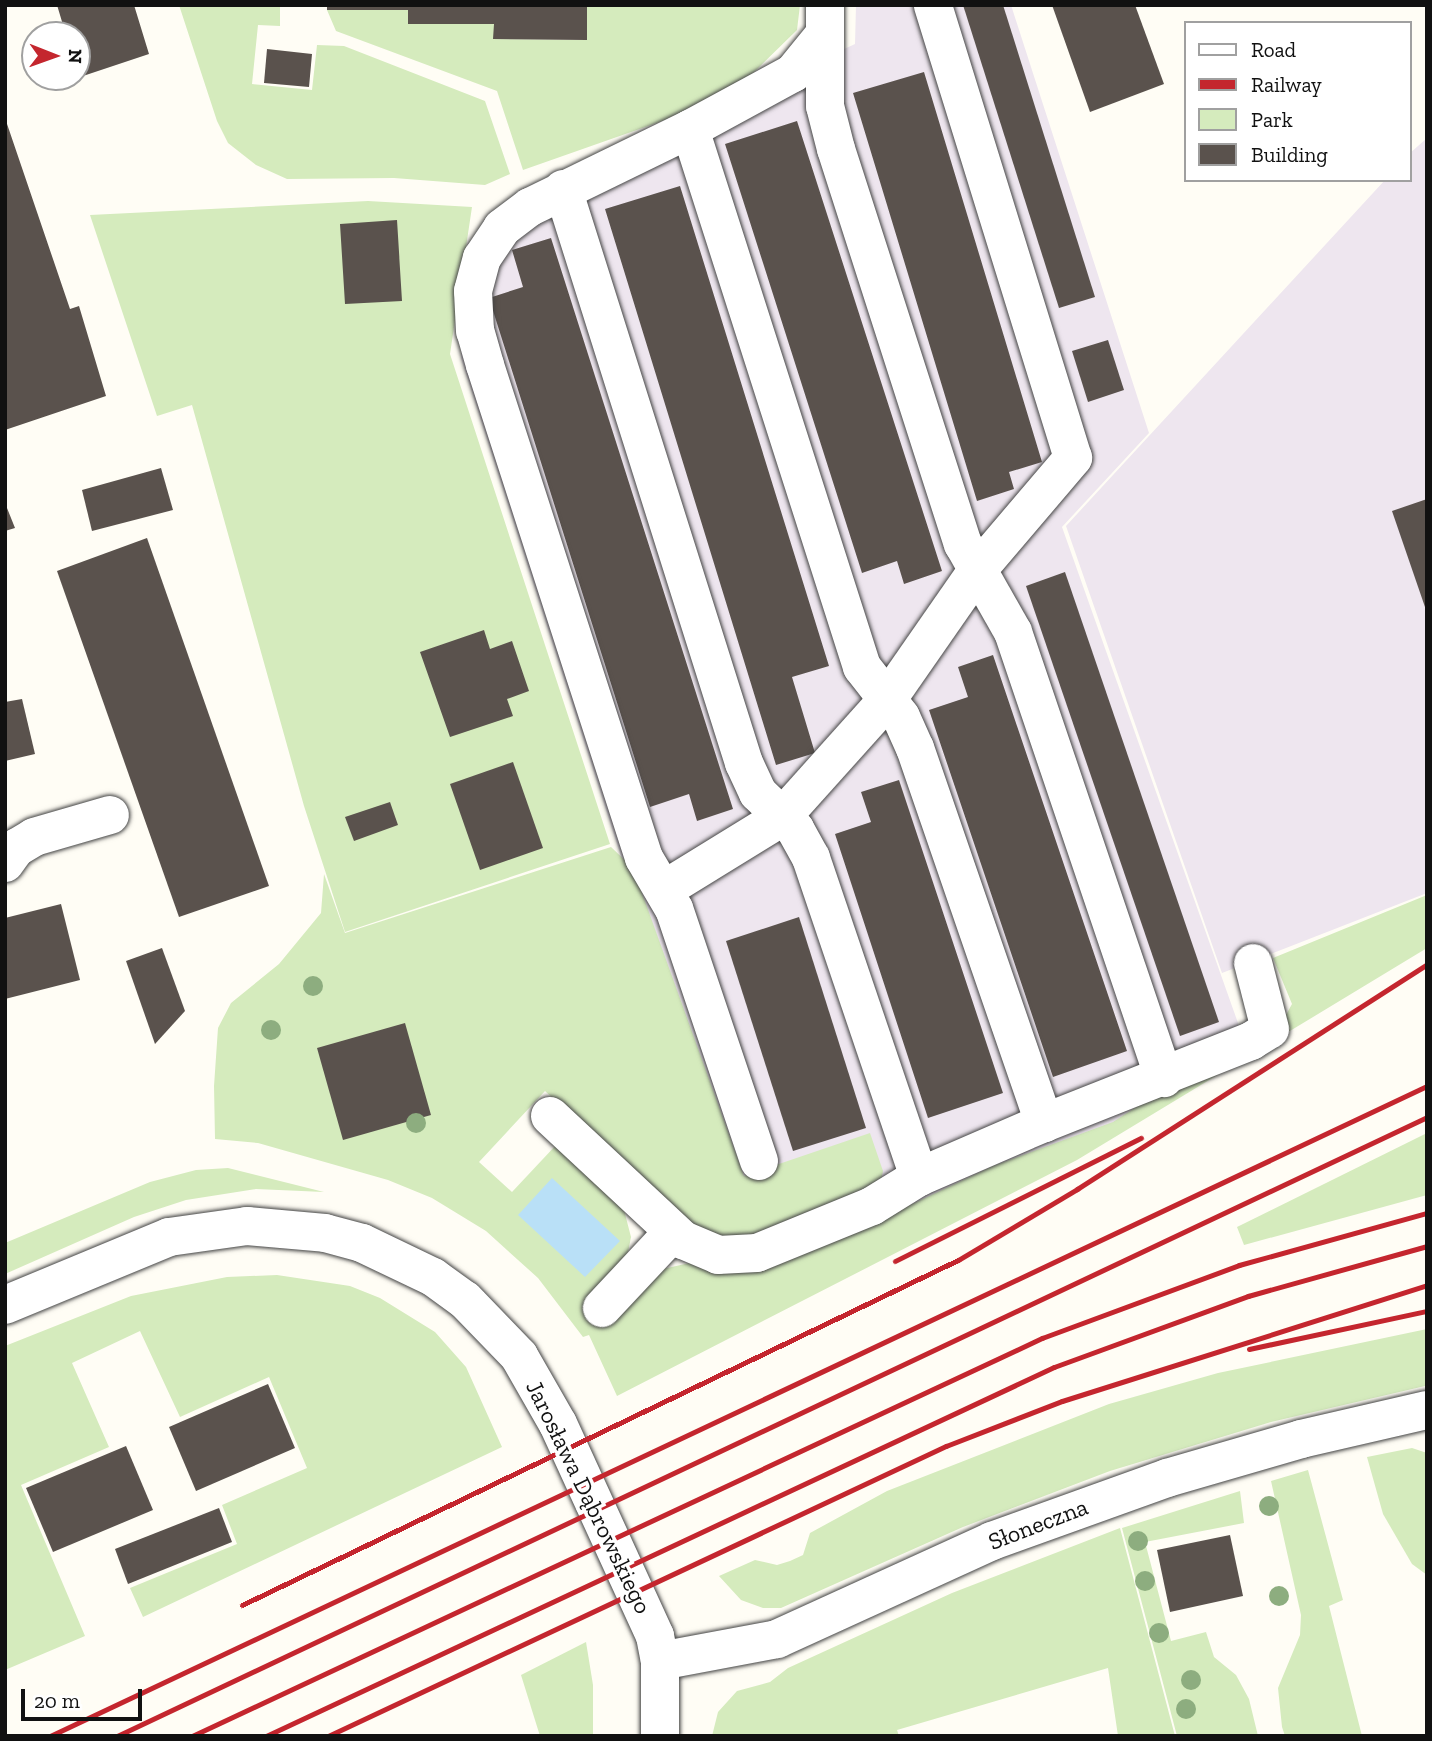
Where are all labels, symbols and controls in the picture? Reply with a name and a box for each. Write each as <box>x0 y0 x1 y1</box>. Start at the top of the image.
north arrow <box>21 21 91 91</box>
legend <box>1184 21 1411 182</box>
text: Road <box>1251 37 1296 62</box>
text: N <box>64 49 87 64</box>
text: Railway <box>1251 72 1322 97</box>
text: Park <box>1251 107 1293 132</box>
text: Building <box>1251 142 1328 167</box>
street label: Jarosława Dąbrowskiego <box>520 1376 658 1618</box>
street label: Słoneczna <box>984 1492 1092 1556</box>
scale bar <box>24 1674 145 1718</box>
text: 20 m <box>34 1688 80 1713</box>

